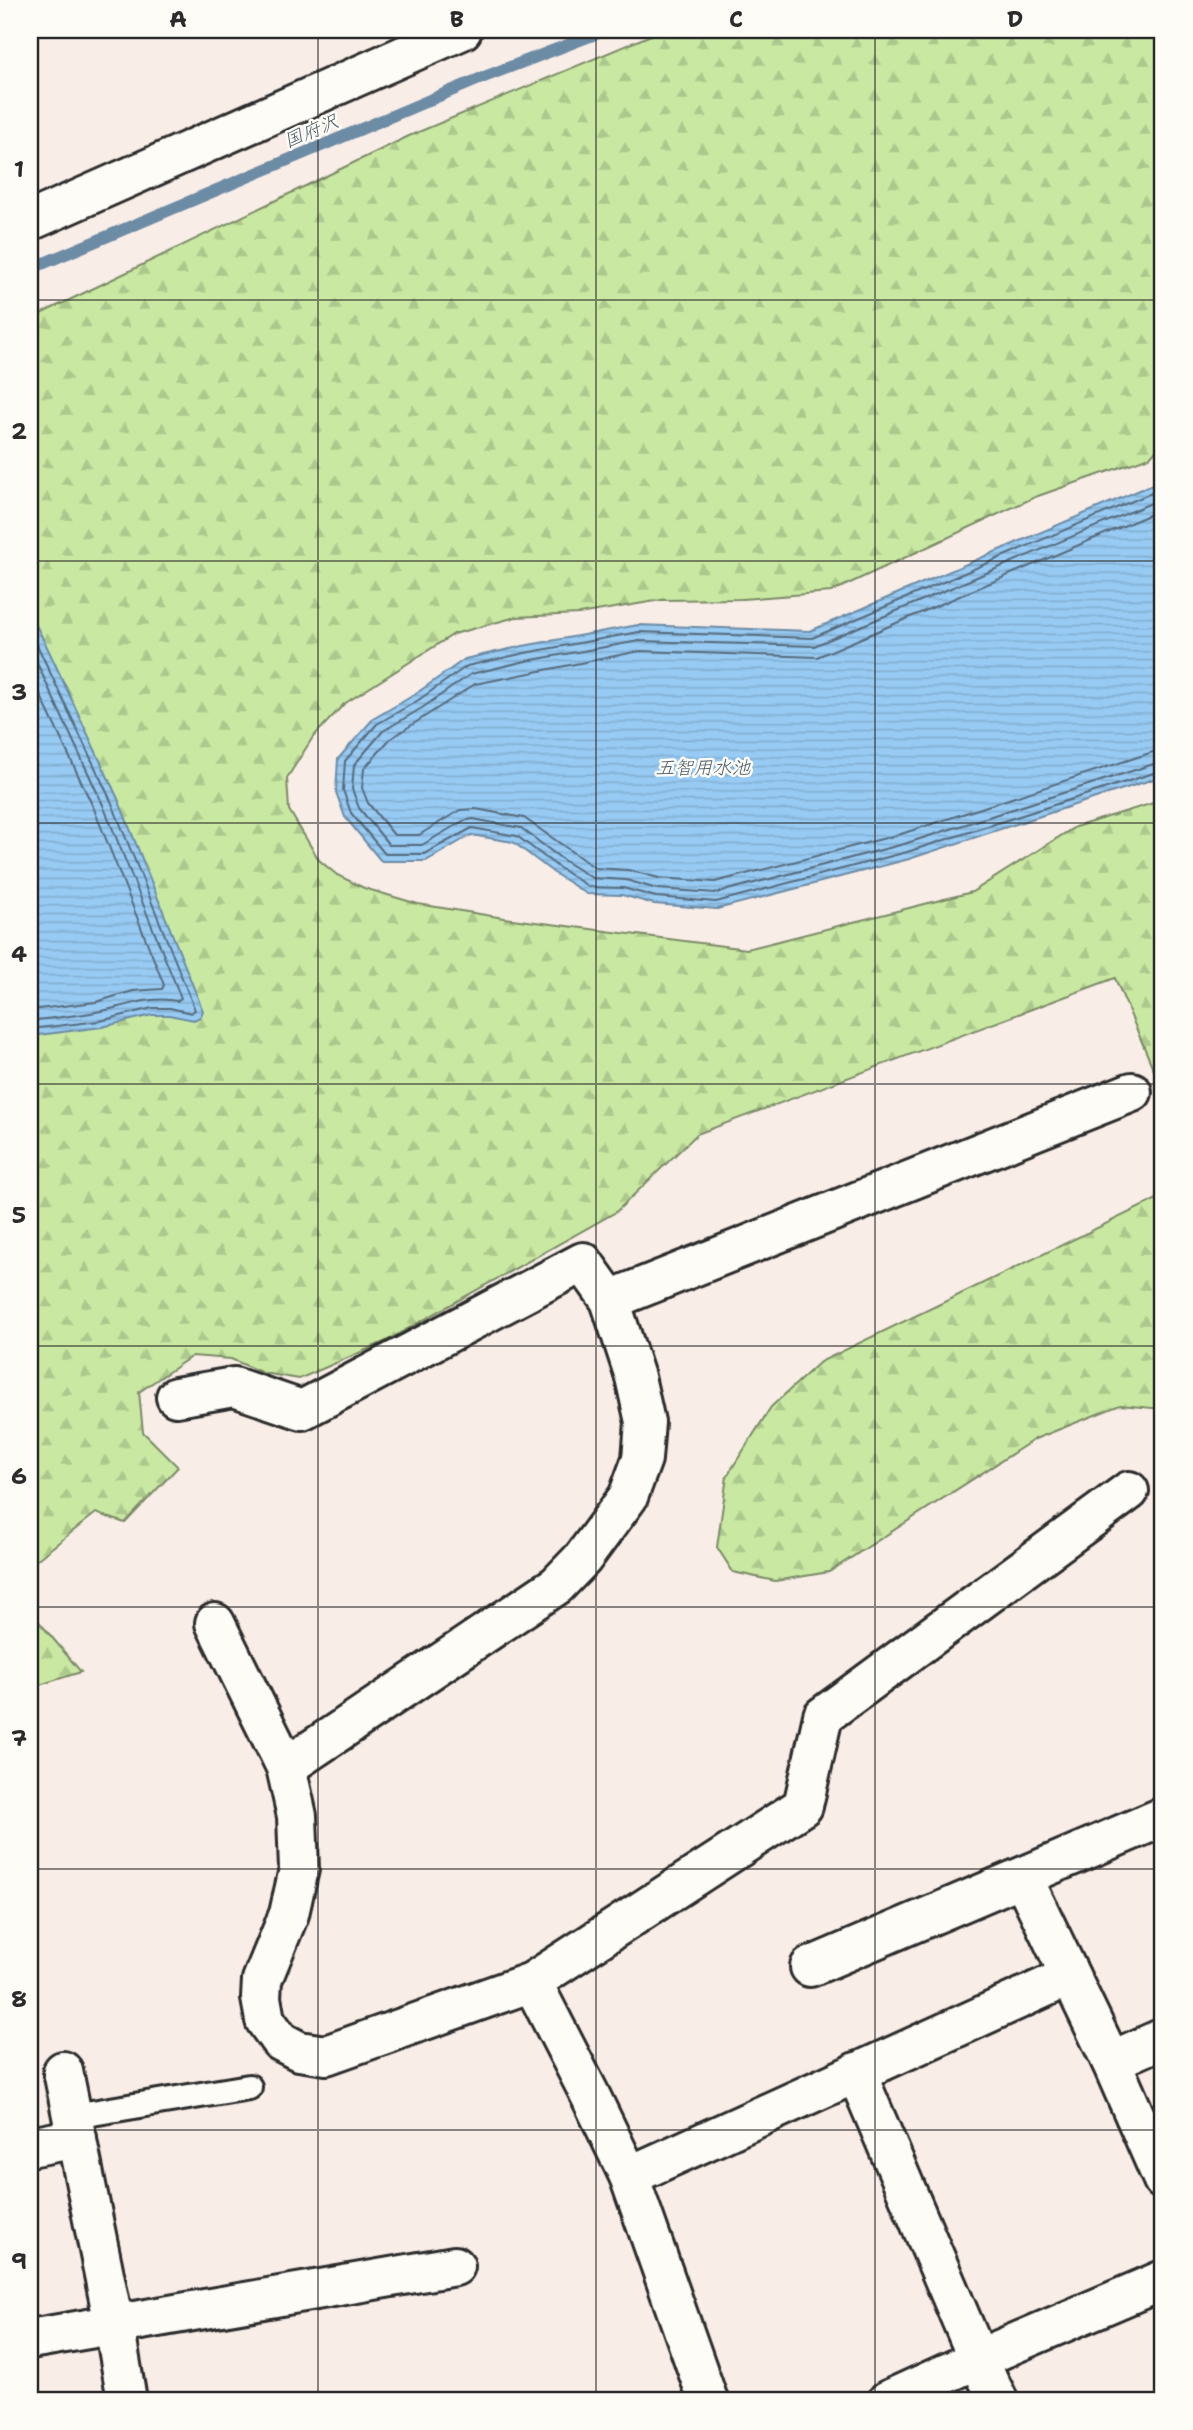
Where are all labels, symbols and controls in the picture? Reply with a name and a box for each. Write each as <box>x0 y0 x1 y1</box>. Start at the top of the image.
text: A <box>169 4 187 34</box>
text: B <box>450 4 464 34</box>
text: C <box>729 4 743 34</box>
text: D <box>1007 4 1023 34</box>
water label: 国府沢 <box>280 108 343 154</box>
text: 1 <box>14 154 24 184</box>
text: 2 <box>11 416 27 446</box>
text: 3 <box>11 677 27 707</box>
water label: 五智用水池 <box>655 755 751 780</box>
text: 4 <box>11 939 27 969</box>
text: 5 <box>12 1200 26 1230</box>
text: 6 <box>11 1461 27 1491</box>
text: 7 <box>11 1723 27 1753</box>
text: 8 <box>11 1984 27 2014</box>
text: 9 <box>11 2246 27 2276</box>

